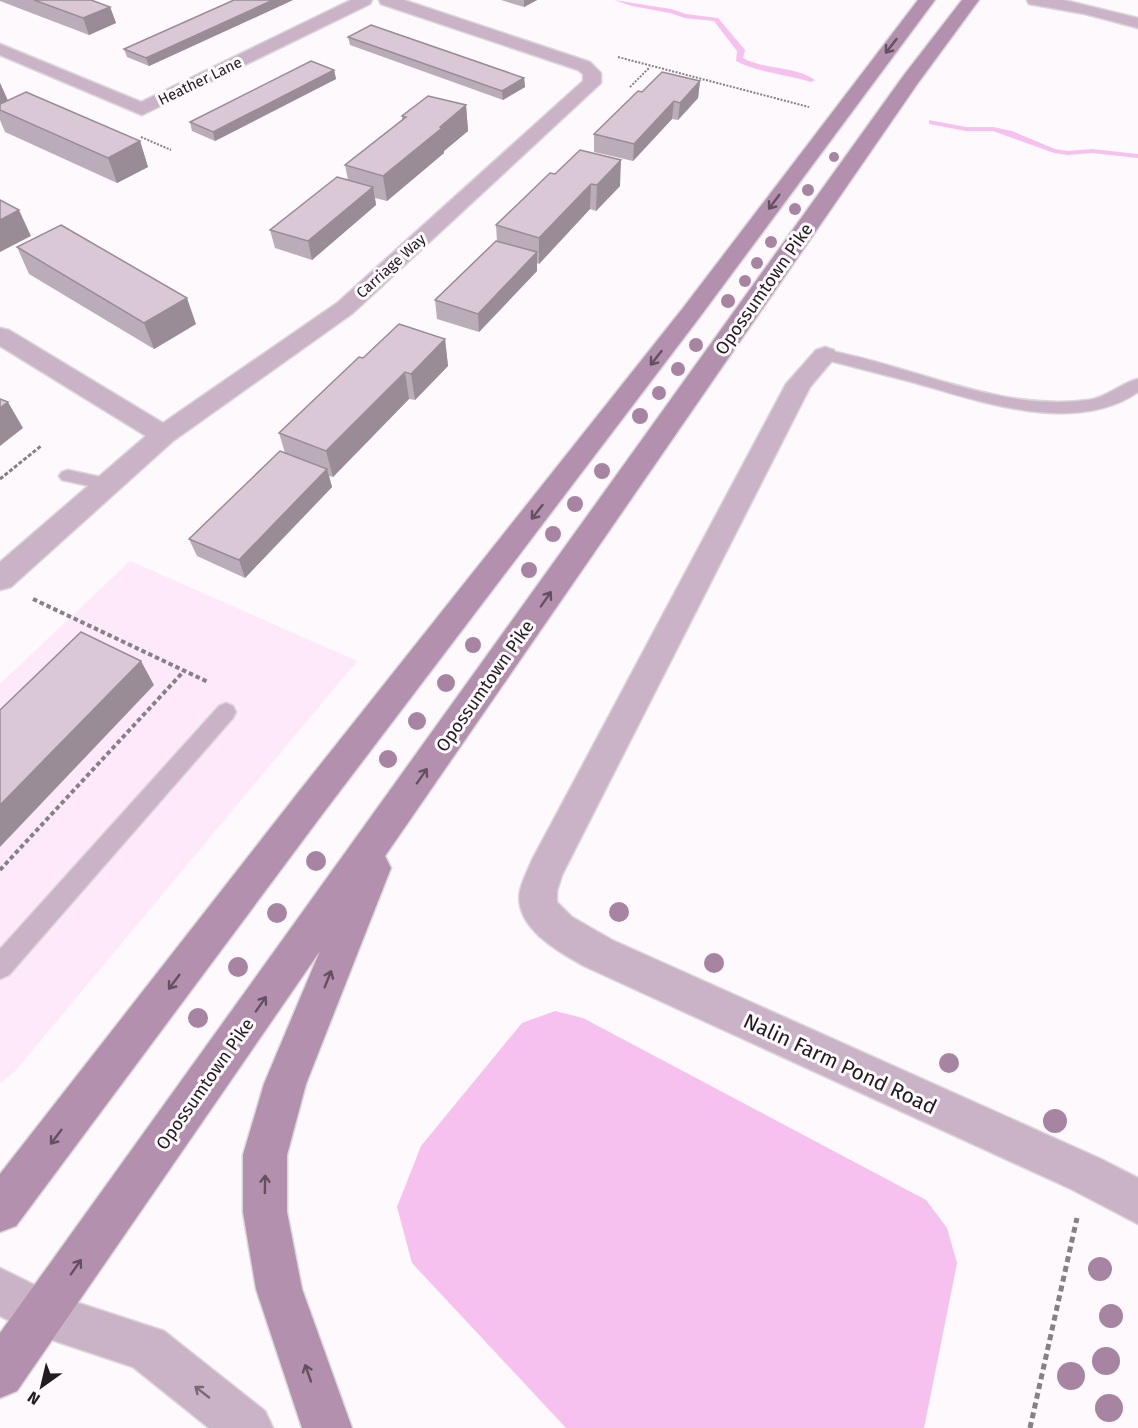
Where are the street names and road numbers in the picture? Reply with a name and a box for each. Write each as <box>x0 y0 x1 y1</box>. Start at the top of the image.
street label: Heather Lane <box>155 53 245 109</box>
street label: Opossumtown Pike <box>710 219 818 359</box>
street label: Carriage Way <box>353 230 430 302</box>
street label: Opossumtown Pike <box>431 616 539 756</box>
street label: Nalin Farm Pond Road <box>739 1008 941 1120</box>
street label: Opossumtown Pike <box>151 1014 259 1154</box>

